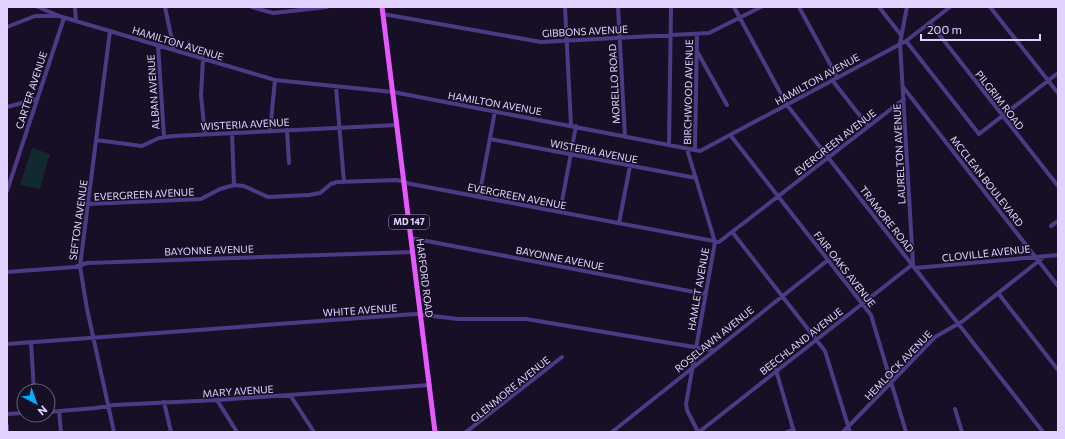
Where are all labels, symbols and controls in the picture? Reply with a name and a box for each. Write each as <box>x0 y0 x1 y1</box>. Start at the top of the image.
scale bar <box>921 16 1040 42</box>
text: 200 m <box>927 22 962 36</box>
street label: HAMILTON AVENUE <box>131 23 225 63</box>
street label: GIBBONS AVENUE <box>542 23 628 39</box>
street label: BIRCHWOOD AVENUE <box>681 39 695 145</box>
street label: MORELLO ROAD <box>606 44 622 124</box>
street label: CARTER AVENUE <box>13 50 49 130</box>
street label: HAMILTON AVENUE <box>773 51 862 107</box>
street label: ALBAN AVENUE <box>144 54 162 130</box>
street label: PILGRIM ROAD <box>973 68 1027 132</box>
street label: HAMILTON AVENUE <box>447 89 543 117</box>
street label: LAURELTON AVENUE <box>890 103 908 204</box>
street label: EVERGREEN AVENUE <box>792 106 878 178</box>
street label: WISTERIA AVENUE <box>200 116 290 132</box>
street label: MCCLEAN BOULEVARD <box>948 133 1026 229</box>
street label: WISTERIA AVENUE <box>549 137 639 165</box>
street label: SEFTON AVENUE <box>66 179 90 261</box>
street label: EVERGREEN AVENUE <box>467 181 567 211</box>
street label: TRAMORE ROAD <box>857 183 917 255</box>
street label: EVERGREEN AVENUE <box>94 185 195 203</box>
road number: MD 147 <box>389 215 429 229</box>
street label: FAIR OAKS AVENUE <box>812 229 878 309</box>
street label: HARFORD ROAD <box>414 238 436 318</box>
street label: BAYONNE AVENUE <box>164 242 254 258</box>
street label: CLOVILLE AVENUE <box>941 242 1031 264</box>
street label: BAYONNE AVENUE <box>515 244 605 272</box>
street label: HAMLET AVENUE <box>685 247 711 331</box>
street label: WHITE AVENUE <box>322 301 398 319</box>
street label: ROSELAWN AVENUE <box>672 304 756 374</box>
street label: BEECHLAND AVENUE <box>757 305 845 377</box>
street label: HEMLOCK AVENUE <box>862 328 934 402</box>
street label: GLENMORE AVENUE <box>468 353 552 425</box>
north arrow <box>16 383 56 423</box>
street label: MARY AVENUE <box>202 383 274 399</box>
text: N <box>36 403 50 419</box>

